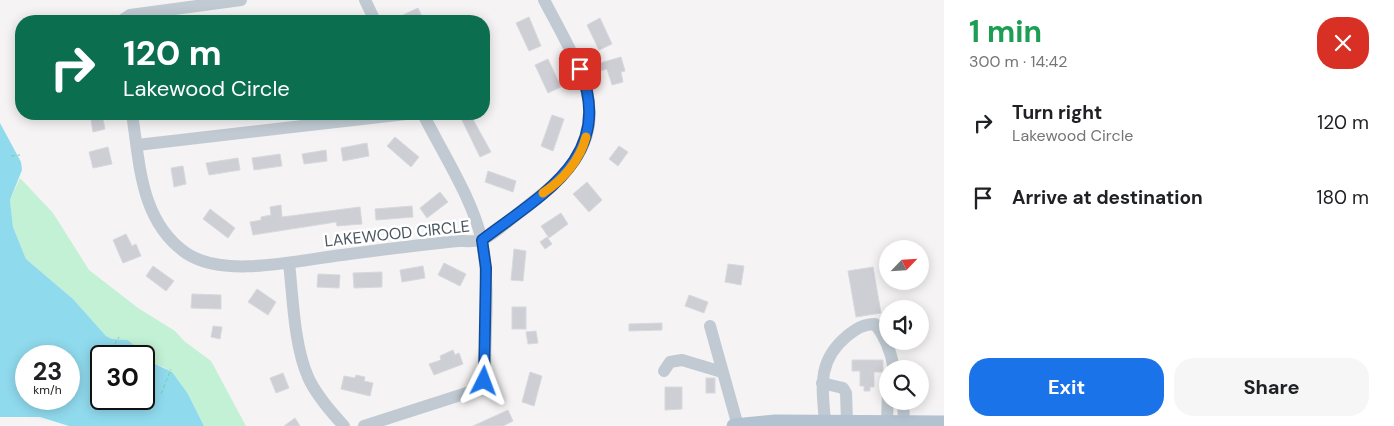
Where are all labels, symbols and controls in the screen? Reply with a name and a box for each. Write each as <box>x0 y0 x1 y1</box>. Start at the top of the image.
text: 1 min <box>969 12 1042 51</box>
button: close <box>1317 17 1369 69</box>
text: 120 m <box>123 30 222 76</box>
icon: right <box>40 35 105 100</box>
pin <box>559 48 601 90</box>
text: 300 m · 14:42 <box>969 51 1067 72</box>
icon: arrive <box>566 55 594 83</box>
text: Lakewood Circle <box>123 74 290 103</box>
text: Turn right <box>1012 100 1102 125</box>
icon: right <box>969 109 997 137</box>
text: 120 m <box>1317 110 1369 135</box>
text: Lakewood Circle <box>1012 125 1133 146</box>
icon: arrive <box>969 184 997 212</box>
text: Arrive at destination <box>1012 185 1203 210</box>
text: 180 m <box>1317 185 1369 210</box>
street label: LAKEWOOD CIRCLE <box>323 215 471 252</box>
north arrow <box>879 240 929 290</box>
map controls <box>879 240 929 410</box>
button: sound <box>879 300 929 350</box>
speed limit sign: 30 <box>90 345 155 410</box>
position arrow <box>457 354 509 406</box>
text: 23 <box>33 355 62 388</box>
button: Exit <box>969 358 1164 416</box>
button: Share <box>1174 358 1369 416</box>
button: search <box>879 360 929 410</box>
text: km/h <box>33 382 62 398</box>

